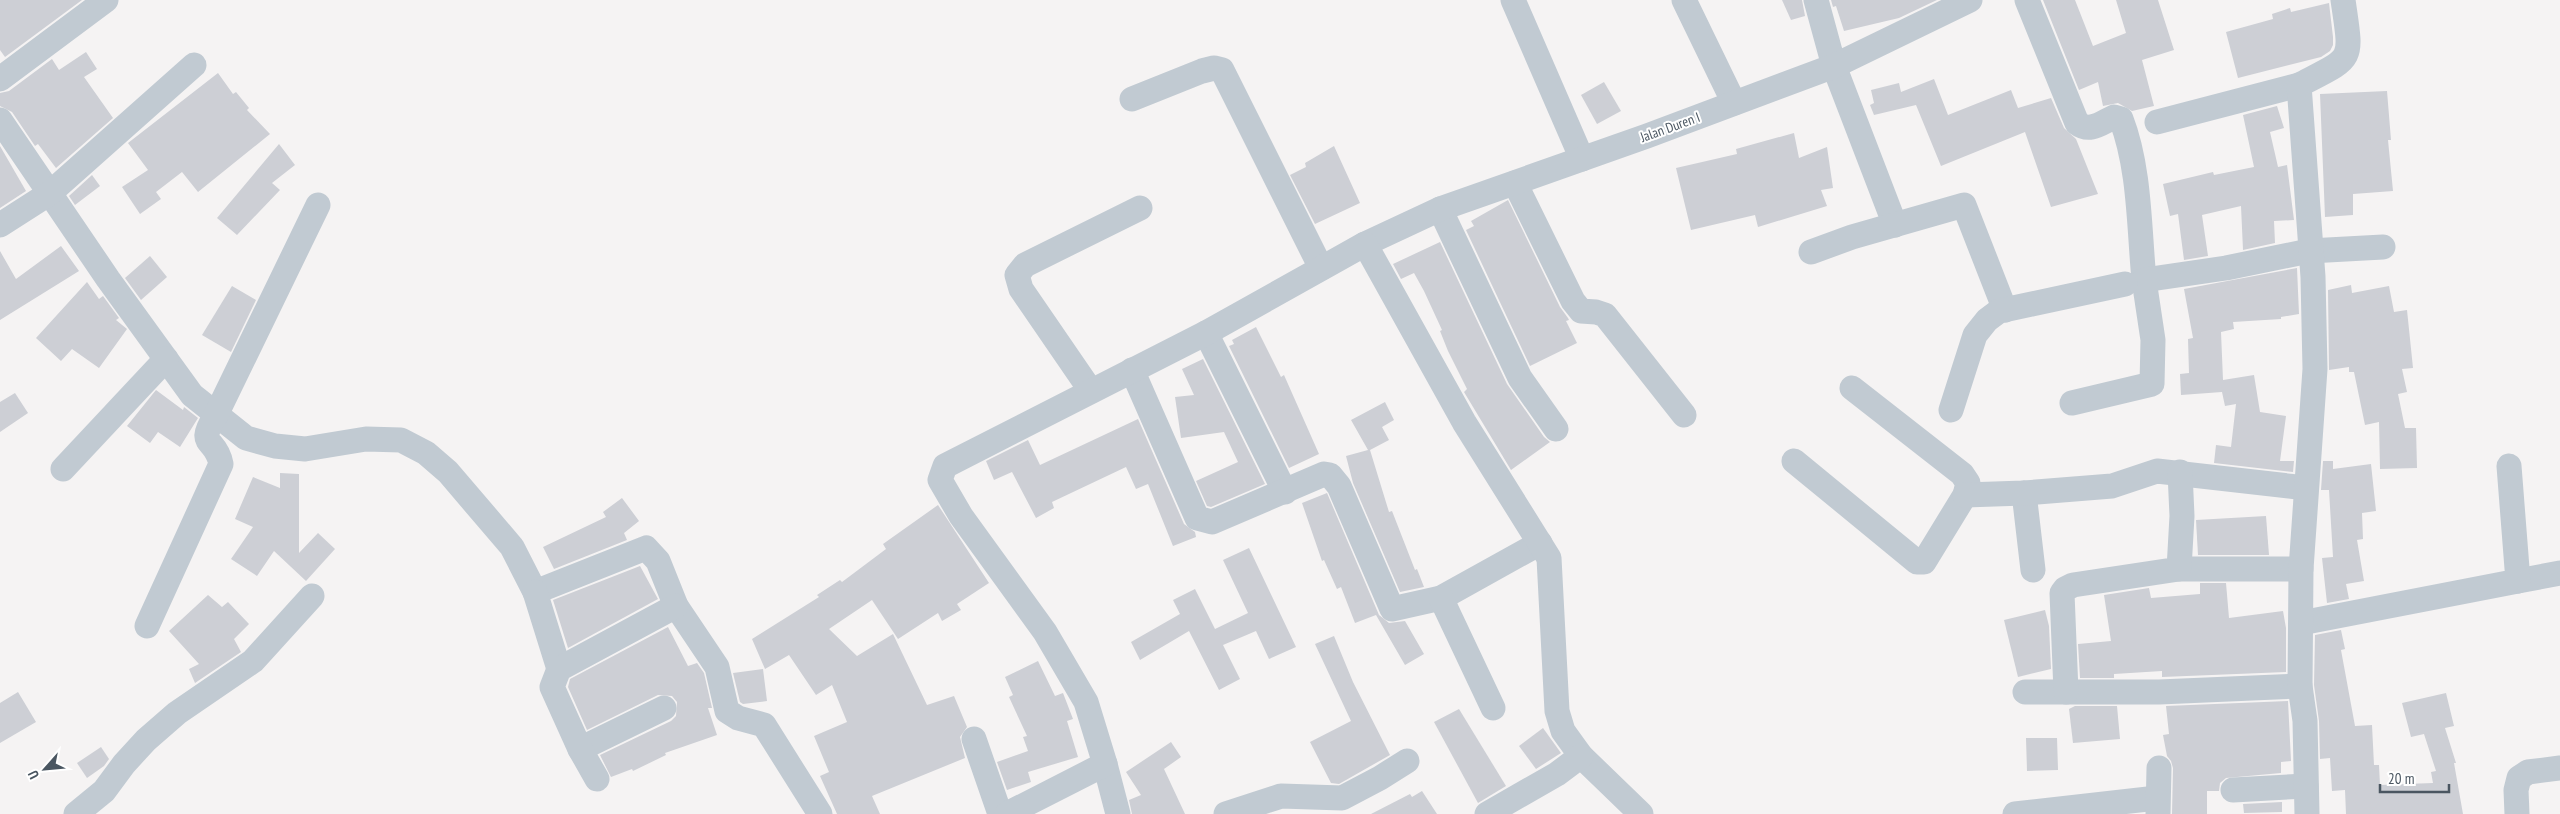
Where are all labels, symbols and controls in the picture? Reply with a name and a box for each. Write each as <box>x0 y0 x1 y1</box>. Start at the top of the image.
street label: Jalan Duren I <box>1637 108 1702 146</box>
north arrow <box>20 744 70 794</box>
scale bar <box>2380 762 2449 794</box>
text: U <box>24 768 43 782</box>
text: 20 m <box>2388 769 2414 788</box>

